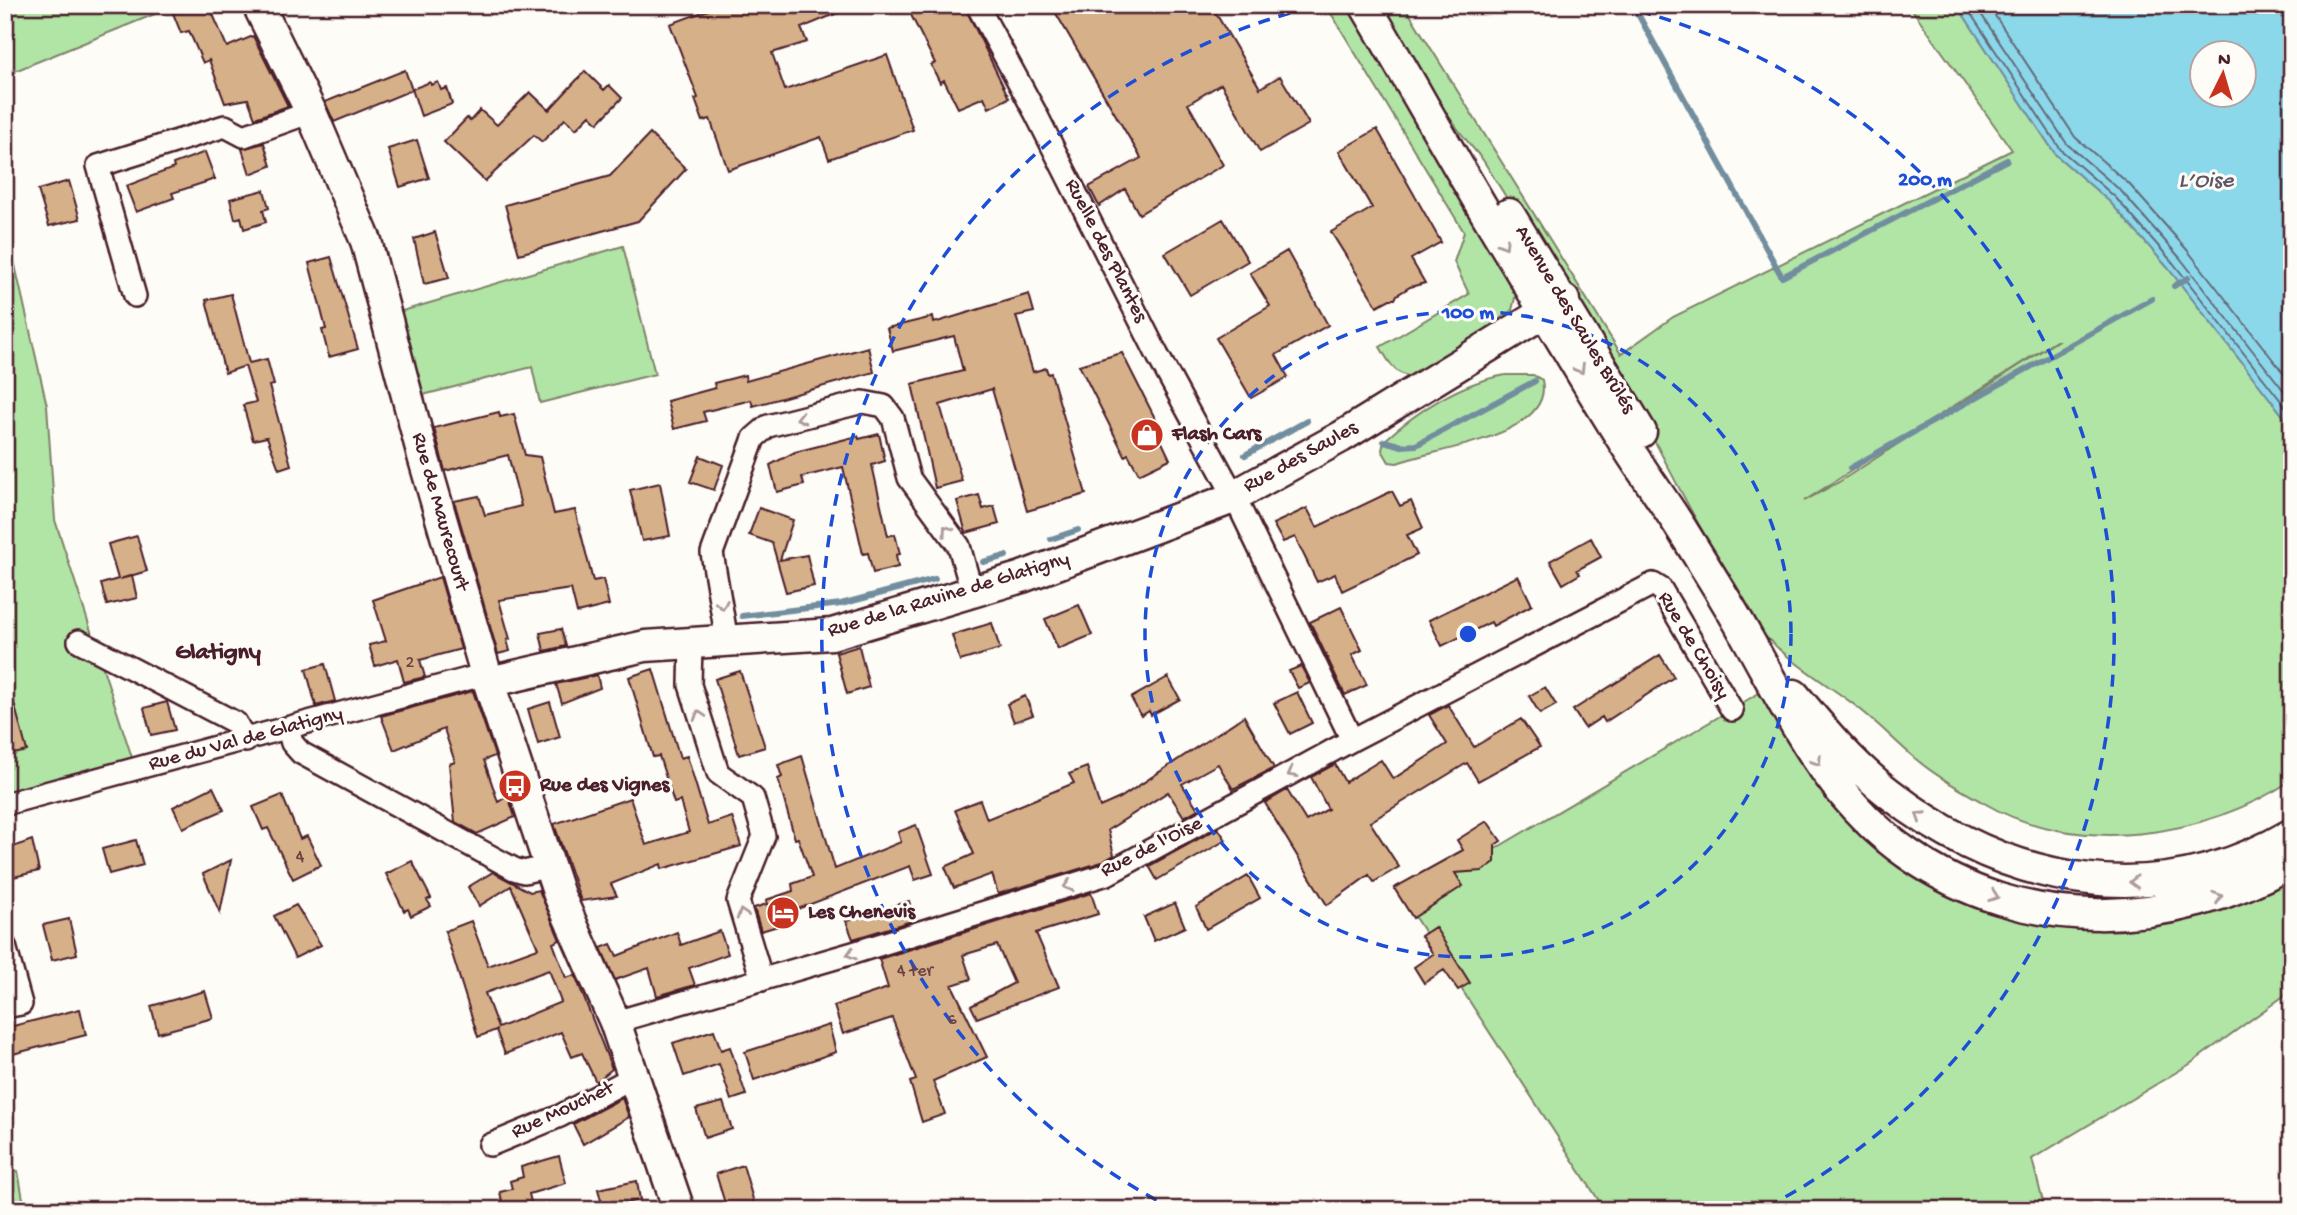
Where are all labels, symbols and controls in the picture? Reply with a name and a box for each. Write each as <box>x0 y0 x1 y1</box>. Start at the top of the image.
north arrow <box>2188 38 2258 108</box>
text: N <box>2217 49 2231 73</box>
water label: L’Oise <box>2179 168 2235 195</box>
text: 200 m <box>1898 169 1952 194</box>
street label: Ruelle des Plantes <box>1058 175 1152 328</box>
street label: Avenue des Saules Brûlés <box>1508 222 1641 420</box>
one-way arrow <box>1496 237 1509 250</box>
text: 100 m <box>1441 302 1494 327</box>
one-way arrow <box>1572 362 1585 375</box>
one-way arrow <box>795 410 807 424</box>
shop icon: Flash Cars <box>1128 416 1166 454</box>
street label: Rue des Saules <box>1239 416 1364 500</box>
place label: Flash Cars <box>1171 423 1262 448</box>
street label: Rue de Maurecourt <box>405 430 474 596</box>
one-way arrow <box>943 525 955 537</box>
street label: Rue de la Ravine de Glatigny <box>825 547 1073 645</box>
street label: Rue de Choisy <box>1651 588 1735 704</box>
one-way arrow <box>714 599 729 611</box>
centre of rings <box>1456 622 1480 646</box>
district label: Glatigny <box>175 639 261 668</box>
house number: 2 <box>406 653 415 674</box>
street label: Rue du Val de Glatigny <box>146 702 346 778</box>
one-way arrow <box>693 709 708 721</box>
one-way arrow <box>1809 753 1821 766</box>
one-way arrow <box>1287 765 1300 778</box>
bus stop icon: Rue des Vignes <box>496 767 534 805</box>
place label: Rue des Vignes <box>539 774 671 799</box>
street label: Rue de l'Oise <box>1097 811 1208 884</box>
one-way arrow <box>1915 811 1928 824</box>
house number: 4 <box>296 847 305 868</box>
one-way arrow <box>2129 874 2140 889</box>
one-way arrow <box>1062 878 1075 892</box>
one-way arrow <box>1988 888 2000 902</box>
one-way arrow <box>2211 890 2223 905</box>
hotel icon: Les Chenevis <box>764 894 802 932</box>
place label: Les Chenevis <box>808 901 916 926</box>
one-way arrow <box>736 909 751 921</box>
one-way arrow <box>845 945 857 960</box>
house number: 4 ter <box>897 961 935 982</box>
house number: 6 <box>947 1010 957 1031</box>
street label: Rue Mouchet <box>508 1075 620 1146</box>

